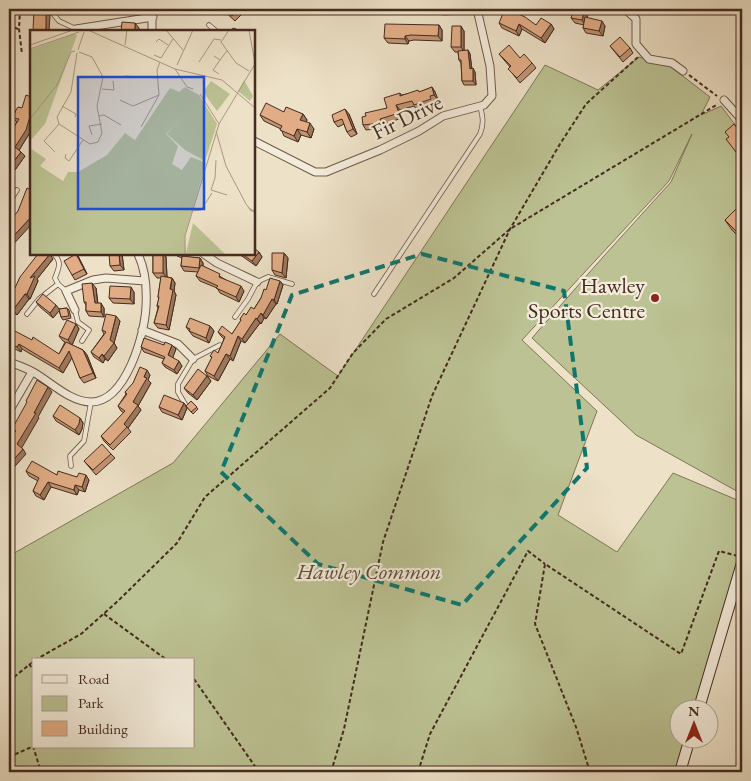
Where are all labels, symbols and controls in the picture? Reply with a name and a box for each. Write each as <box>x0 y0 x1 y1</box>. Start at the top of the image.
inset map <box>30 30 255 255</box>
street label: Fir Drive <box>367 87 448 147</box>
place label: Hawley Sports Centre <box>528 271 645 325</box>
marker: Hawley Sports Centre <box>649 292 661 304</box>
park label: Hawley Common <box>296 557 441 586</box>
legend <box>32 658 195 748</box>
text: Road <box>78 669 110 688</box>
text: Park <box>78 693 105 712</box>
north arrow <box>668 698 718 748</box>
text: N <box>688 702 700 720</box>
text: Building <box>78 719 128 738</box>

